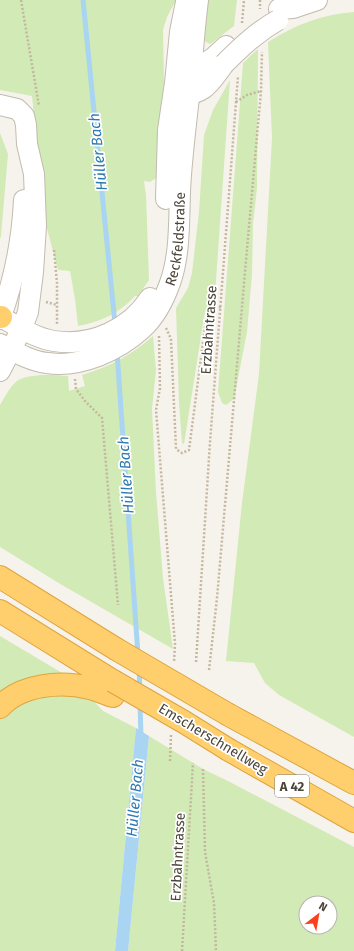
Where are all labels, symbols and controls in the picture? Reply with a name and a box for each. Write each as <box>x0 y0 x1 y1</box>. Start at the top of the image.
water label: Hüller Bach <box>85 112 111 192</box>
street label: Reckfeldstraße <box>161 192 188 288</box>
street label: Erzbahntrasse <box>197 285 221 375</box>
water label: Hüller Bach <box>114 435 138 515</box>
street label: Emscherschnellweg <box>155 700 271 779</box>
water label: Hüller Bach <box>123 758 147 838</box>
road number: A 42 <box>275 775 309 797</box>
street label: Erzbahntrasse <box>167 812 189 902</box>
north arrow <box>298 895 338 935</box>
text: N <box>316 899 329 914</box>

